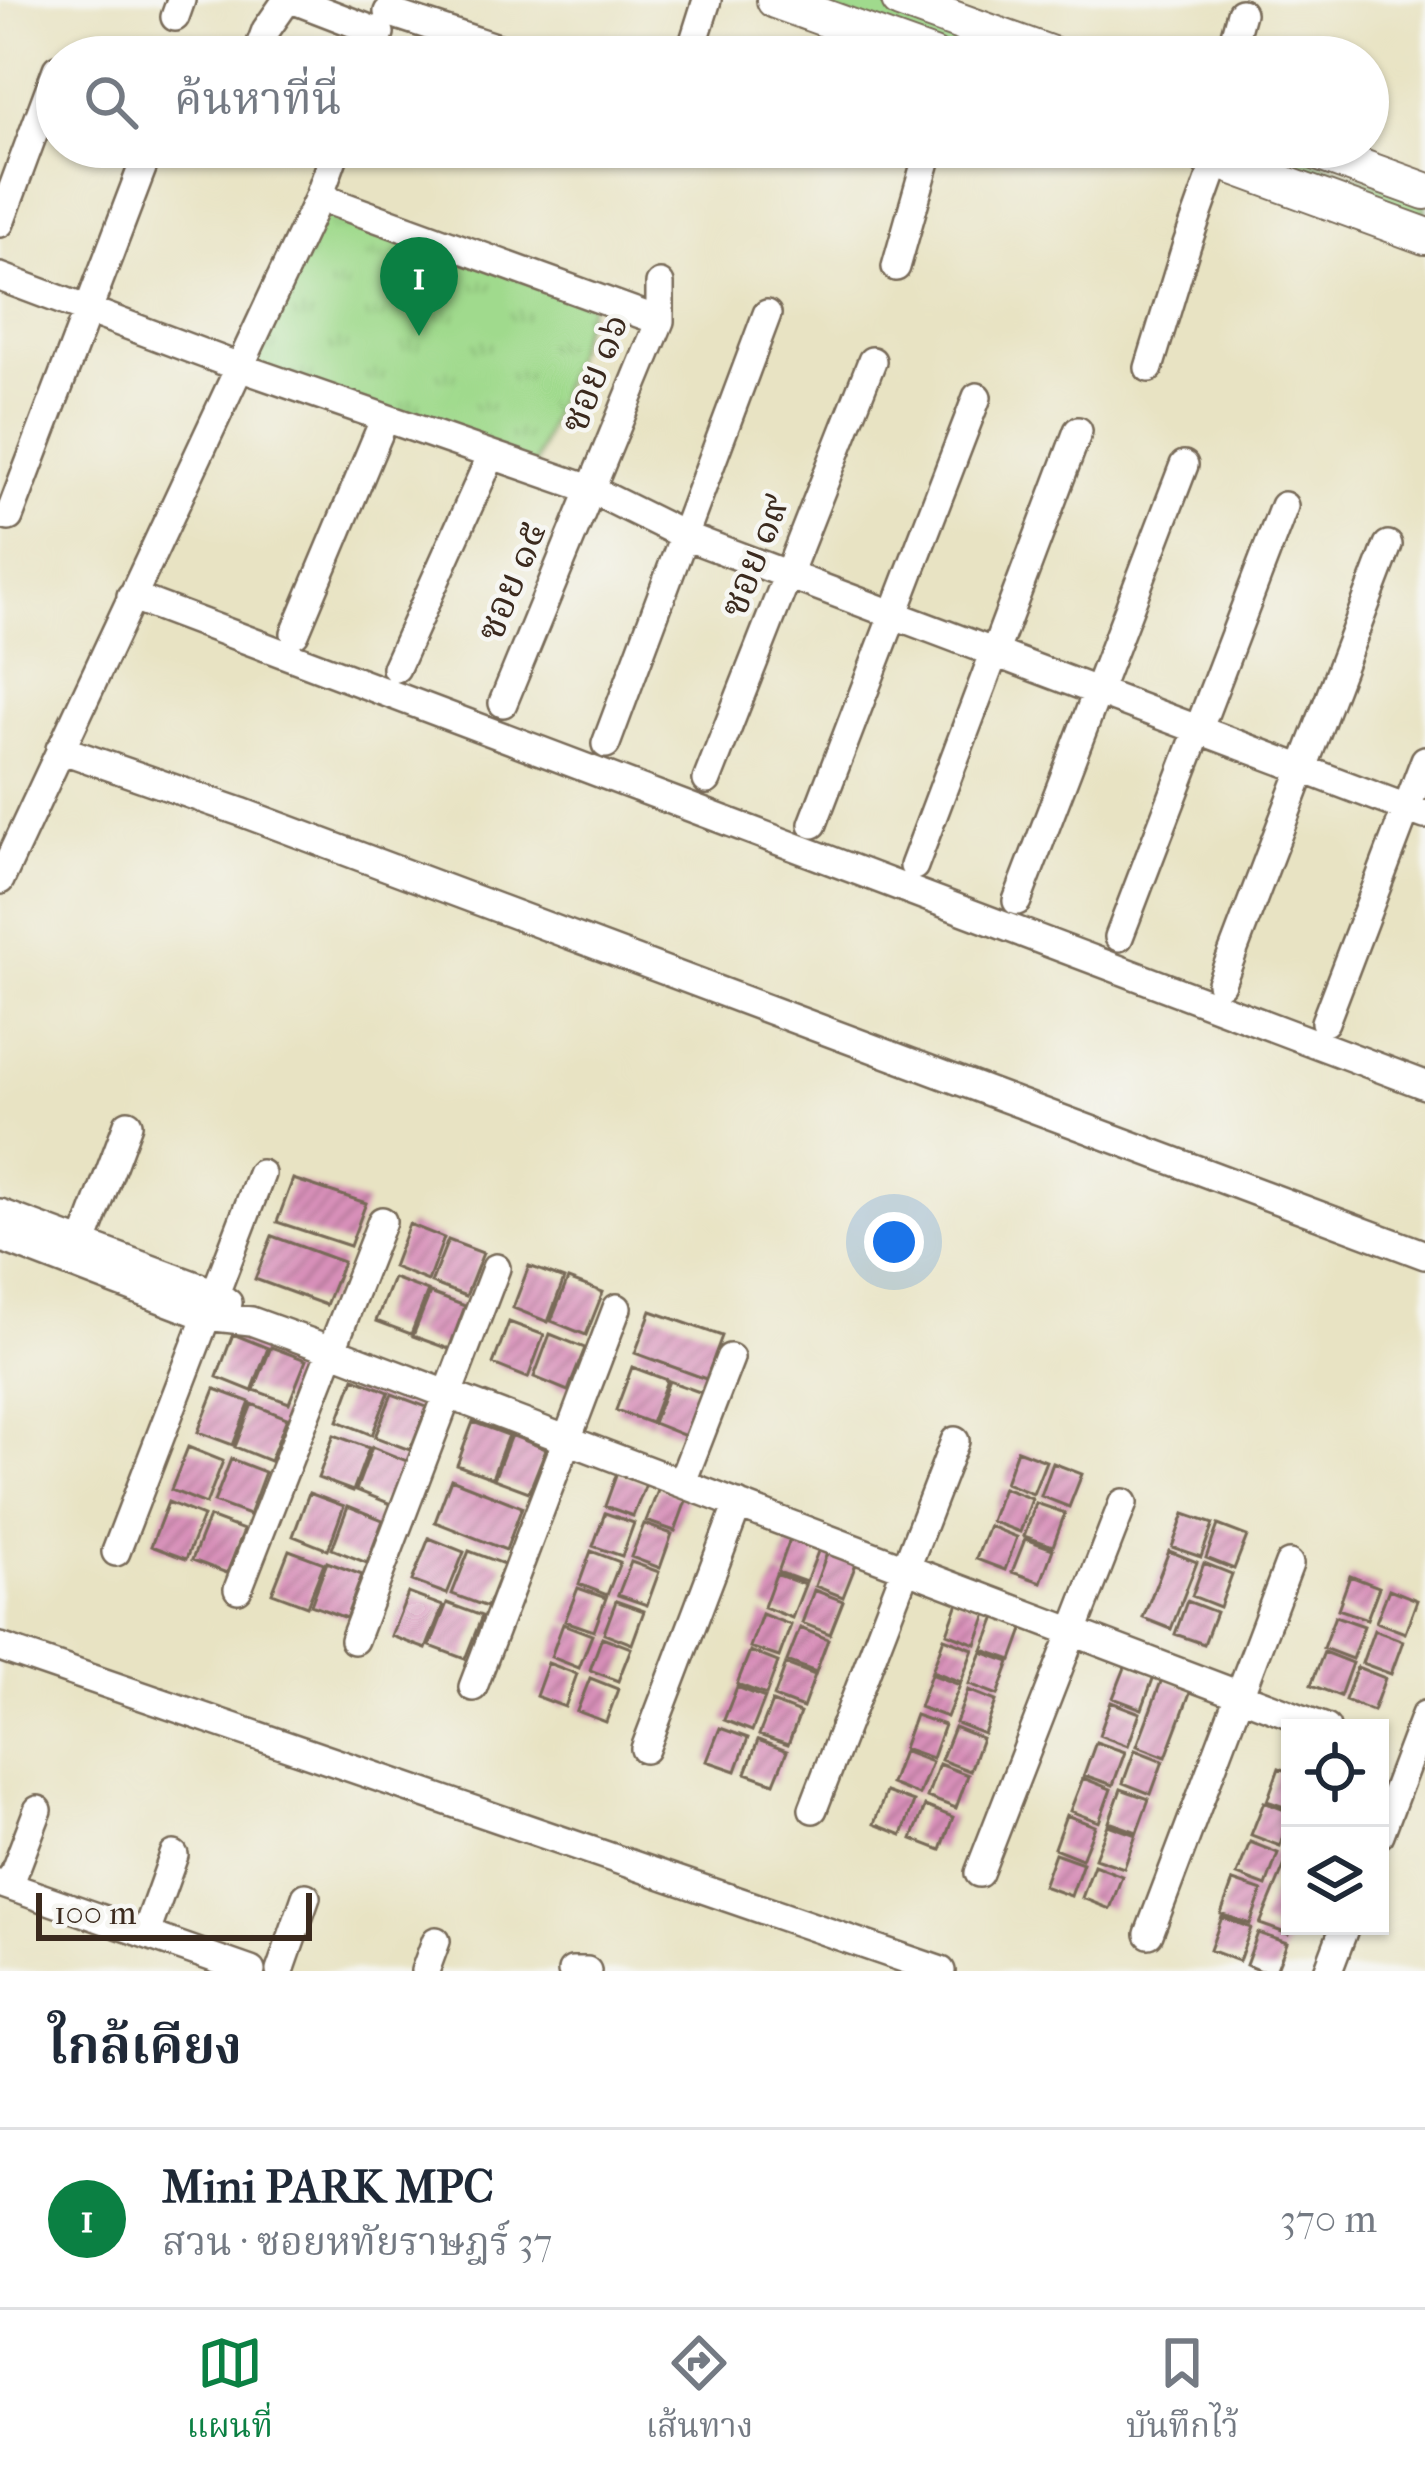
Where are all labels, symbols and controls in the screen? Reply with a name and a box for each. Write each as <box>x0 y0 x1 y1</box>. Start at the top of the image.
search box <box>36 36 1389 168</box>
icon: search <box>78 69 144 135</box>
text: ค้นหาที่นี่ <box>174 73 342 126</box>
pin: 1 <box>380 237 458 336</box>
street label: ซอย ๑๖ <box>550 307 638 439</box>
street label: ซอย ๑๙ <box>710 489 798 623</box>
street label: ซอย ๑๕ <box>466 514 556 648</box>
your location <box>864 1212 924 1272</box>
map controls <box>1281 1719 1389 1935</box>
button: locate <box>1281 1719 1389 1827</box>
button: layers <box>1281 1827 1389 1935</box>
scale bar <box>36 1887 312 1940</box>
text: 100 m <box>54 1894 137 1933</box>
text: ใกล้เคียง <box>48 2016 242 2076</box>
text: Mini PARK MPC <box>162 2161 494 2214</box>
text: 1 <box>80 2196 94 2242</box>
text: 370 m <box>1280 2196 1377 2242</box>
text: สวน · ซอยหทัยราษฎร์ 37 <box>162 2219 552 2265</box>
tab: แผนที่ <box>186 2330 273 2455</box>
tab: เส้นทาง <box>646 2330 753 2455</box>
tab: บันทึกไว้ <box>1126 2330 1239 2455</box>

